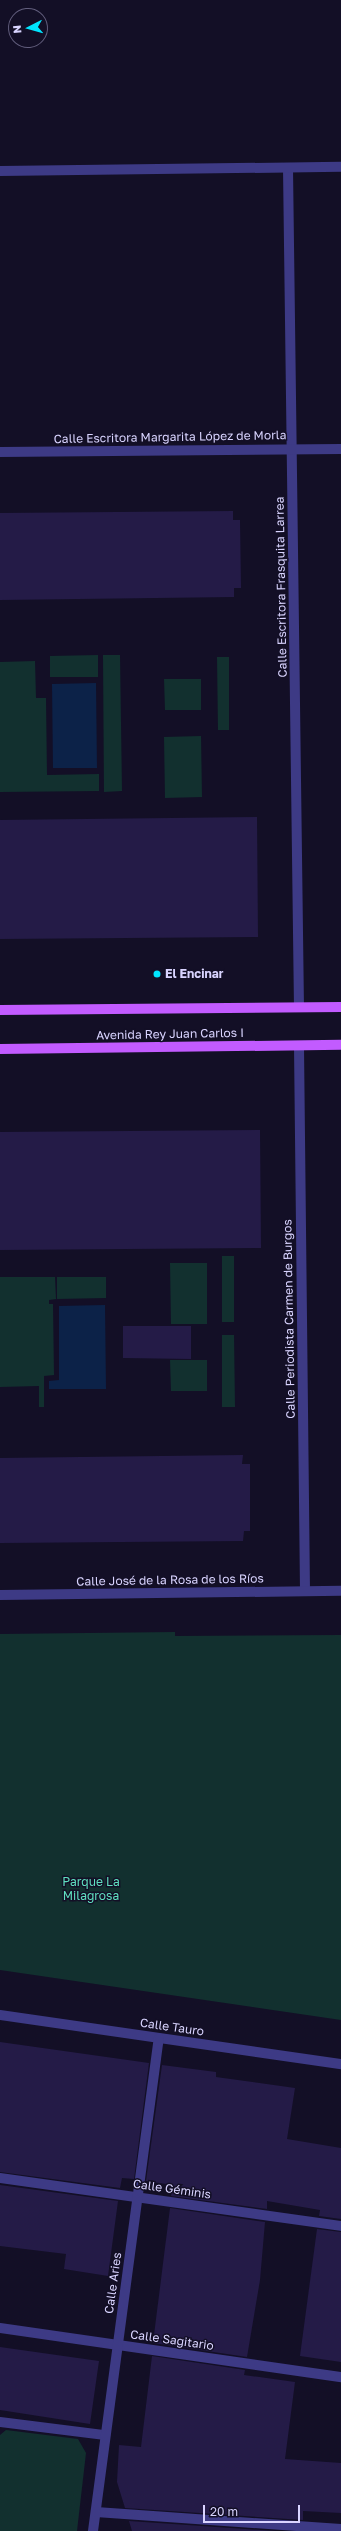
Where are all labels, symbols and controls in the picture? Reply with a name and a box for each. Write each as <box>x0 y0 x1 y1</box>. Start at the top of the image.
north arrow <box>8 8 48 48</box>
text: N <box>10 24 23 34</box>
street label: Calle Escritora Margarita López de Morla <box>54 428 286 446</box>
street label: Calle Escritora Frasquita Larrea <box>272 496 290 678</box>
place label: El Encinar <box>165 967 223 981</box>
marker: El Encinar <box>152 969 162 979</box>
street label: Avenida Rey Juan Carlos I <box>96 1026 244 1042</box>
street label: Calle Periodista Carmen de Burgos <box>280 1219 298 1419</box>
street label: Calle José de la Rosa de los Ríos <box>76 1571 264 1589</box>
park label: Parque La Milagrosa <box>62 1875 120 1903</box>
street label: Calle Tauro <box>139 2015 205 2039</box>
street label: Calle Géminis <box>132 2176 212 2202</box>
street label: Calle Aries <box>102 2251 124 2315</box>
street label: Calle Sagitario <box>129 2327 215 2353</box>
scale bar <box>205 2497 302 2523</box>
text: 20 m <box>210 2504 238 2519</box>

